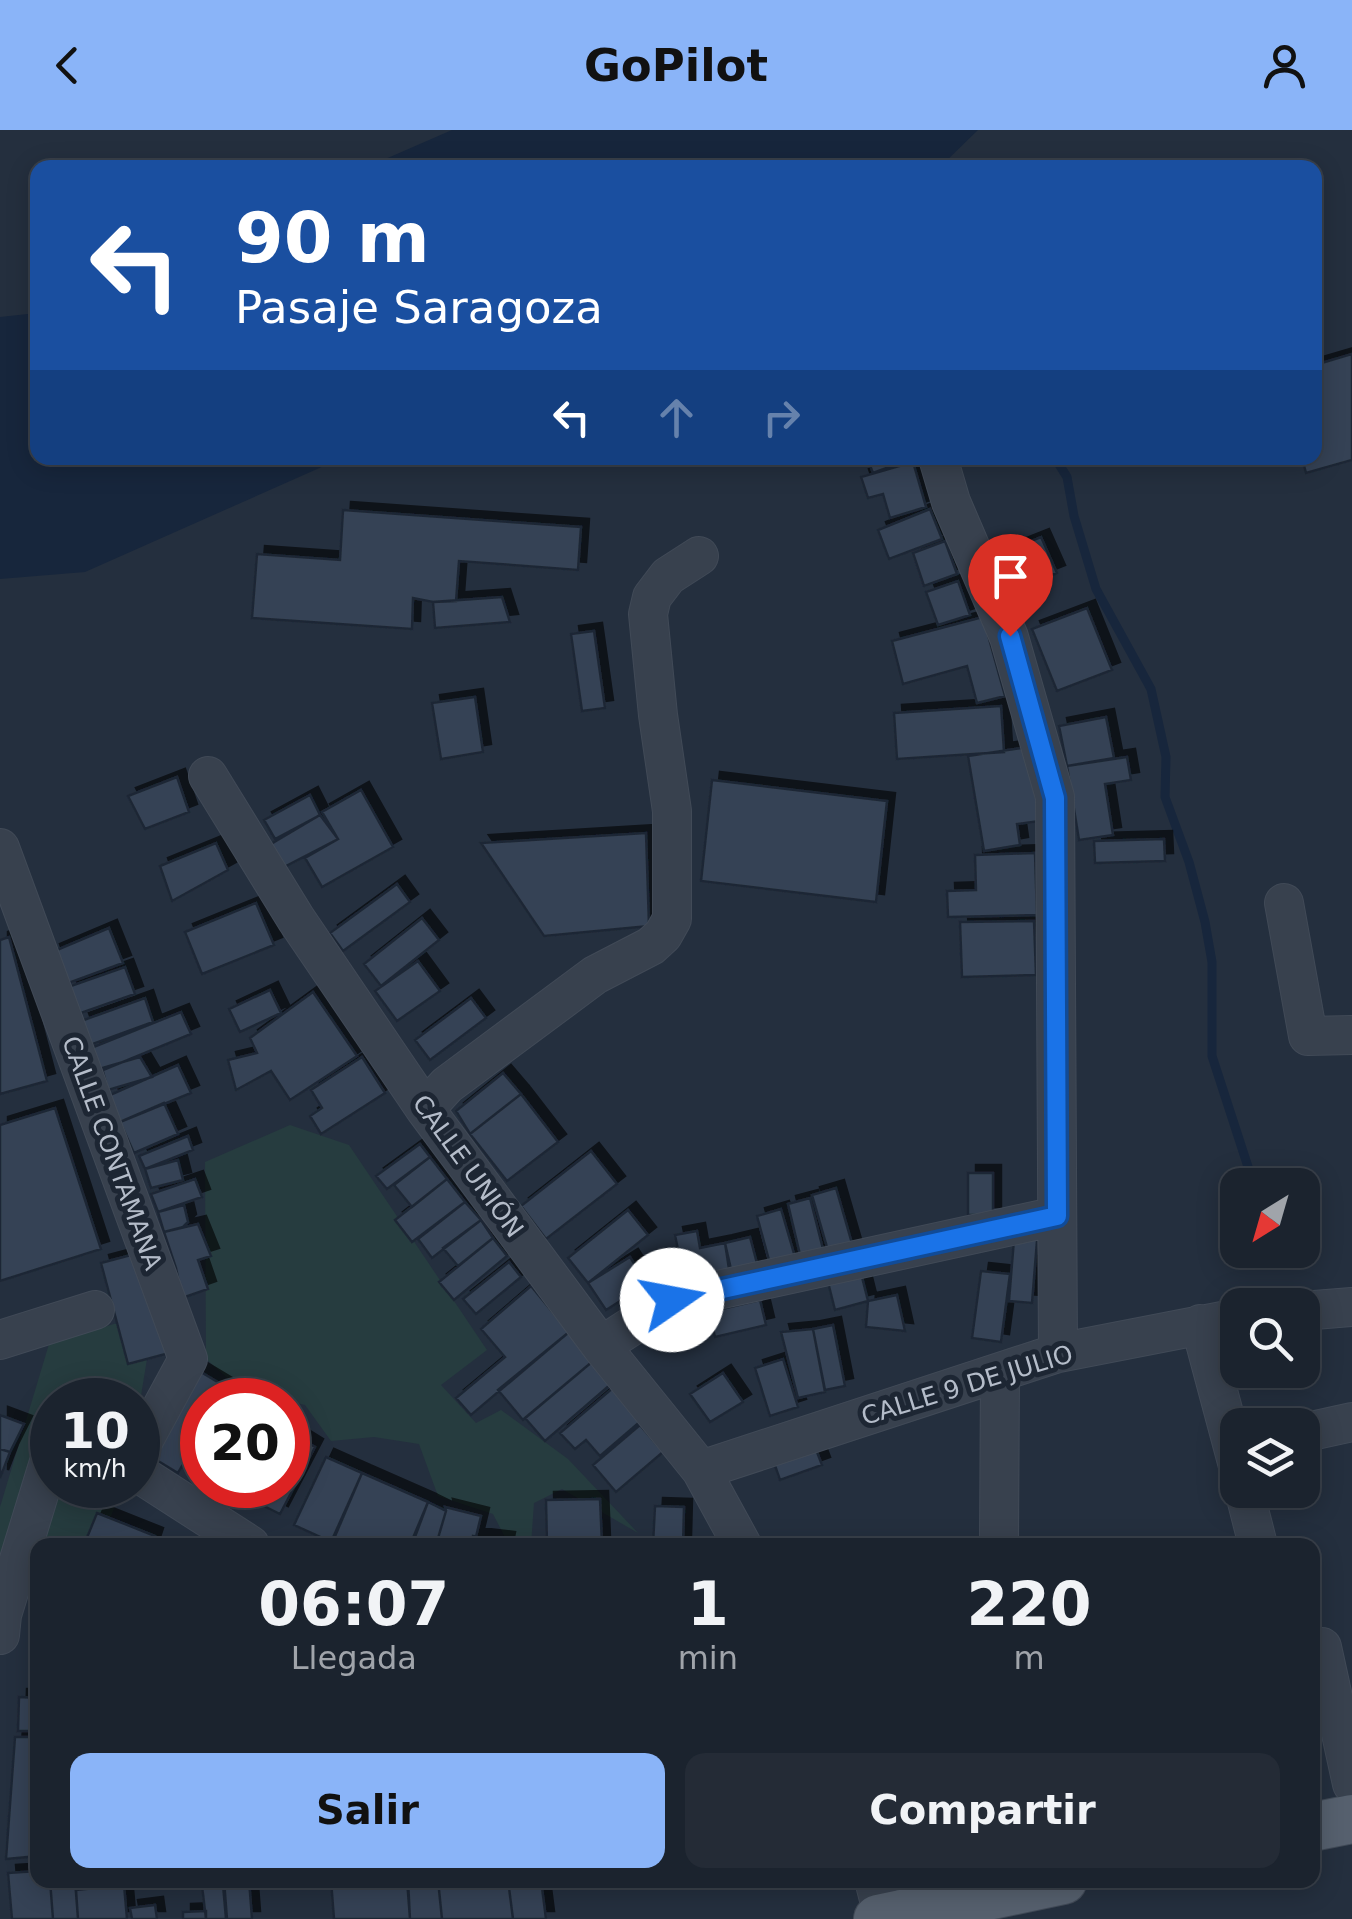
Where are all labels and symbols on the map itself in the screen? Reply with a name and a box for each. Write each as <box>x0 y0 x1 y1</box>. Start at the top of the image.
pin <box>968 534 1053 637</box>
street label: CALLE CONTAMANA <box>56 1032 168 1274</box>
street label: CALLE UNIÓN <box>407 1089 530 1243</box>
north arrow <box>1220 1168 1320 1268</box>
position arrow <box>620 1248 724 1352</box>
street label: CALLE 9 DE JULIO <box>858 1339 1076 1431</box>
speed limit sign: 20 <box>180 1378 310 1508</box>

